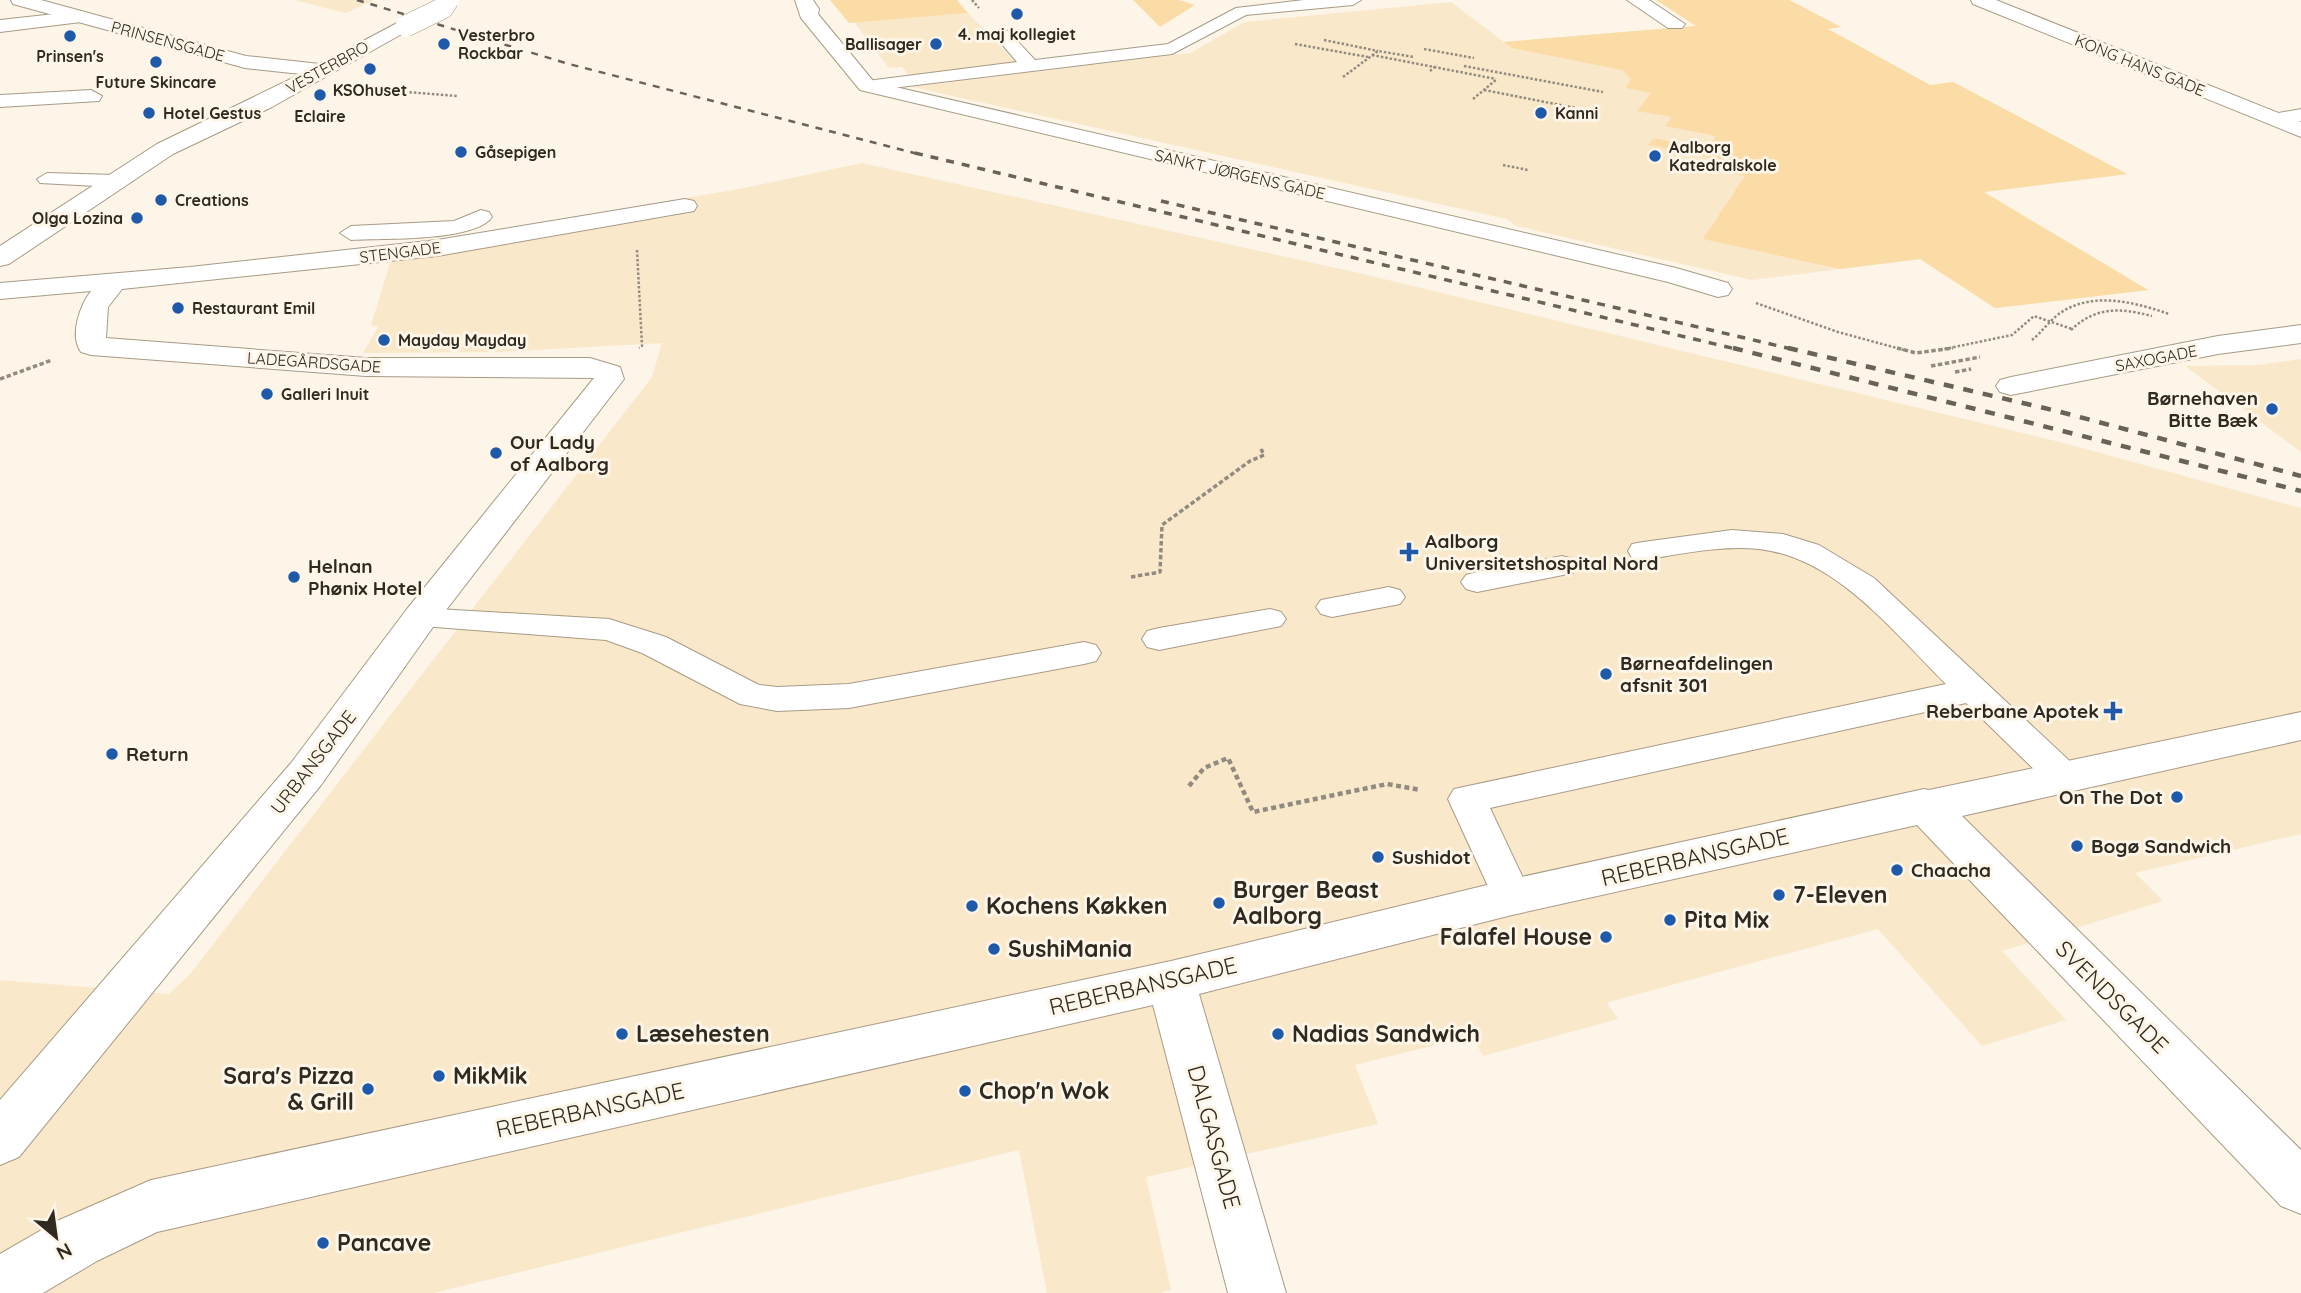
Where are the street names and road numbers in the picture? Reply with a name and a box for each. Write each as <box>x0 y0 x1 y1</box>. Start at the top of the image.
street label: PRINSENSGADE <box>109 16 227 66</box>
street label: KONG HANS GADE <box>2072 30 2208 100</box>
street label: VESTERBRO <box>282 36 372 98</box>
street label: SANKT JØRGENS GADE <box>1153 145 1327 203</box>
street label: STENGADE <box>358 237 442 267</box>
street label: SAXOGADE <box>2113 340 2199 376</box>
street label: LADEGÅRDSGADE <box>246 347 382 377</box>
street label: URBANSGADE <box>265 705 361 819</box>
street label: REBERBANSGADE <box>1598 821 1792 892</box>
street label: SVENDSGADE <box>2050 934 2175 1059</box>
street label: REBERBANSGADE <box>1046 950 1240 1021</box>
street label: DALGASGADE <box>1181 1062 1248 1212</box>
street label: REBERBANSGADE <box>493 1075 687 1144</box>

